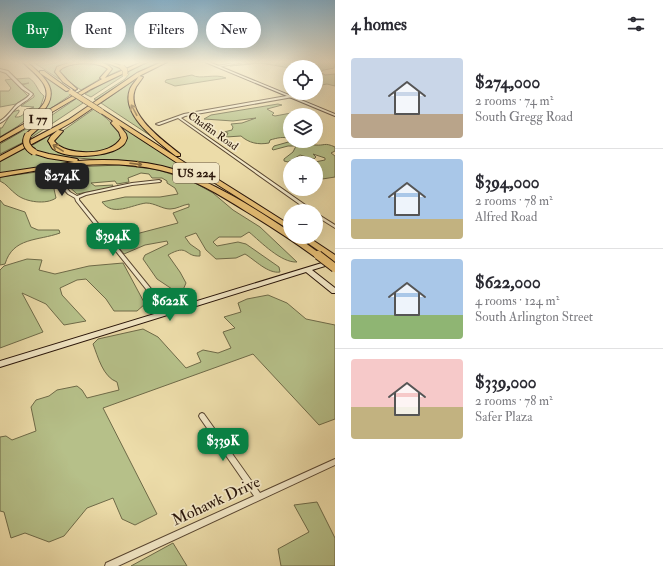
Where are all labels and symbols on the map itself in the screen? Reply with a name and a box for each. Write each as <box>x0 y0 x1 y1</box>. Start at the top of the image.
one-way arrow <box>129 105 137 117</box>
road number: I 77 <box>24 109 52 129</box>
street label: Chaffin Road <box>185 109 241 153</box>
one-way arrow <box>52 143 64 151</box>
one-way arrow <box>129 160 142 168</box>
pin: $274K <box>34 163 90 197</box>
road number: US 224 <box>173 163 219 183</box>
pin: $394K <box>85 223 141 257</box>
pin: $622K <box>142 288 198 322</box>
pin: $339K <box>195 428 251 462</box>
street label: Mohawk Drive <box>169 472 264 530</box>

